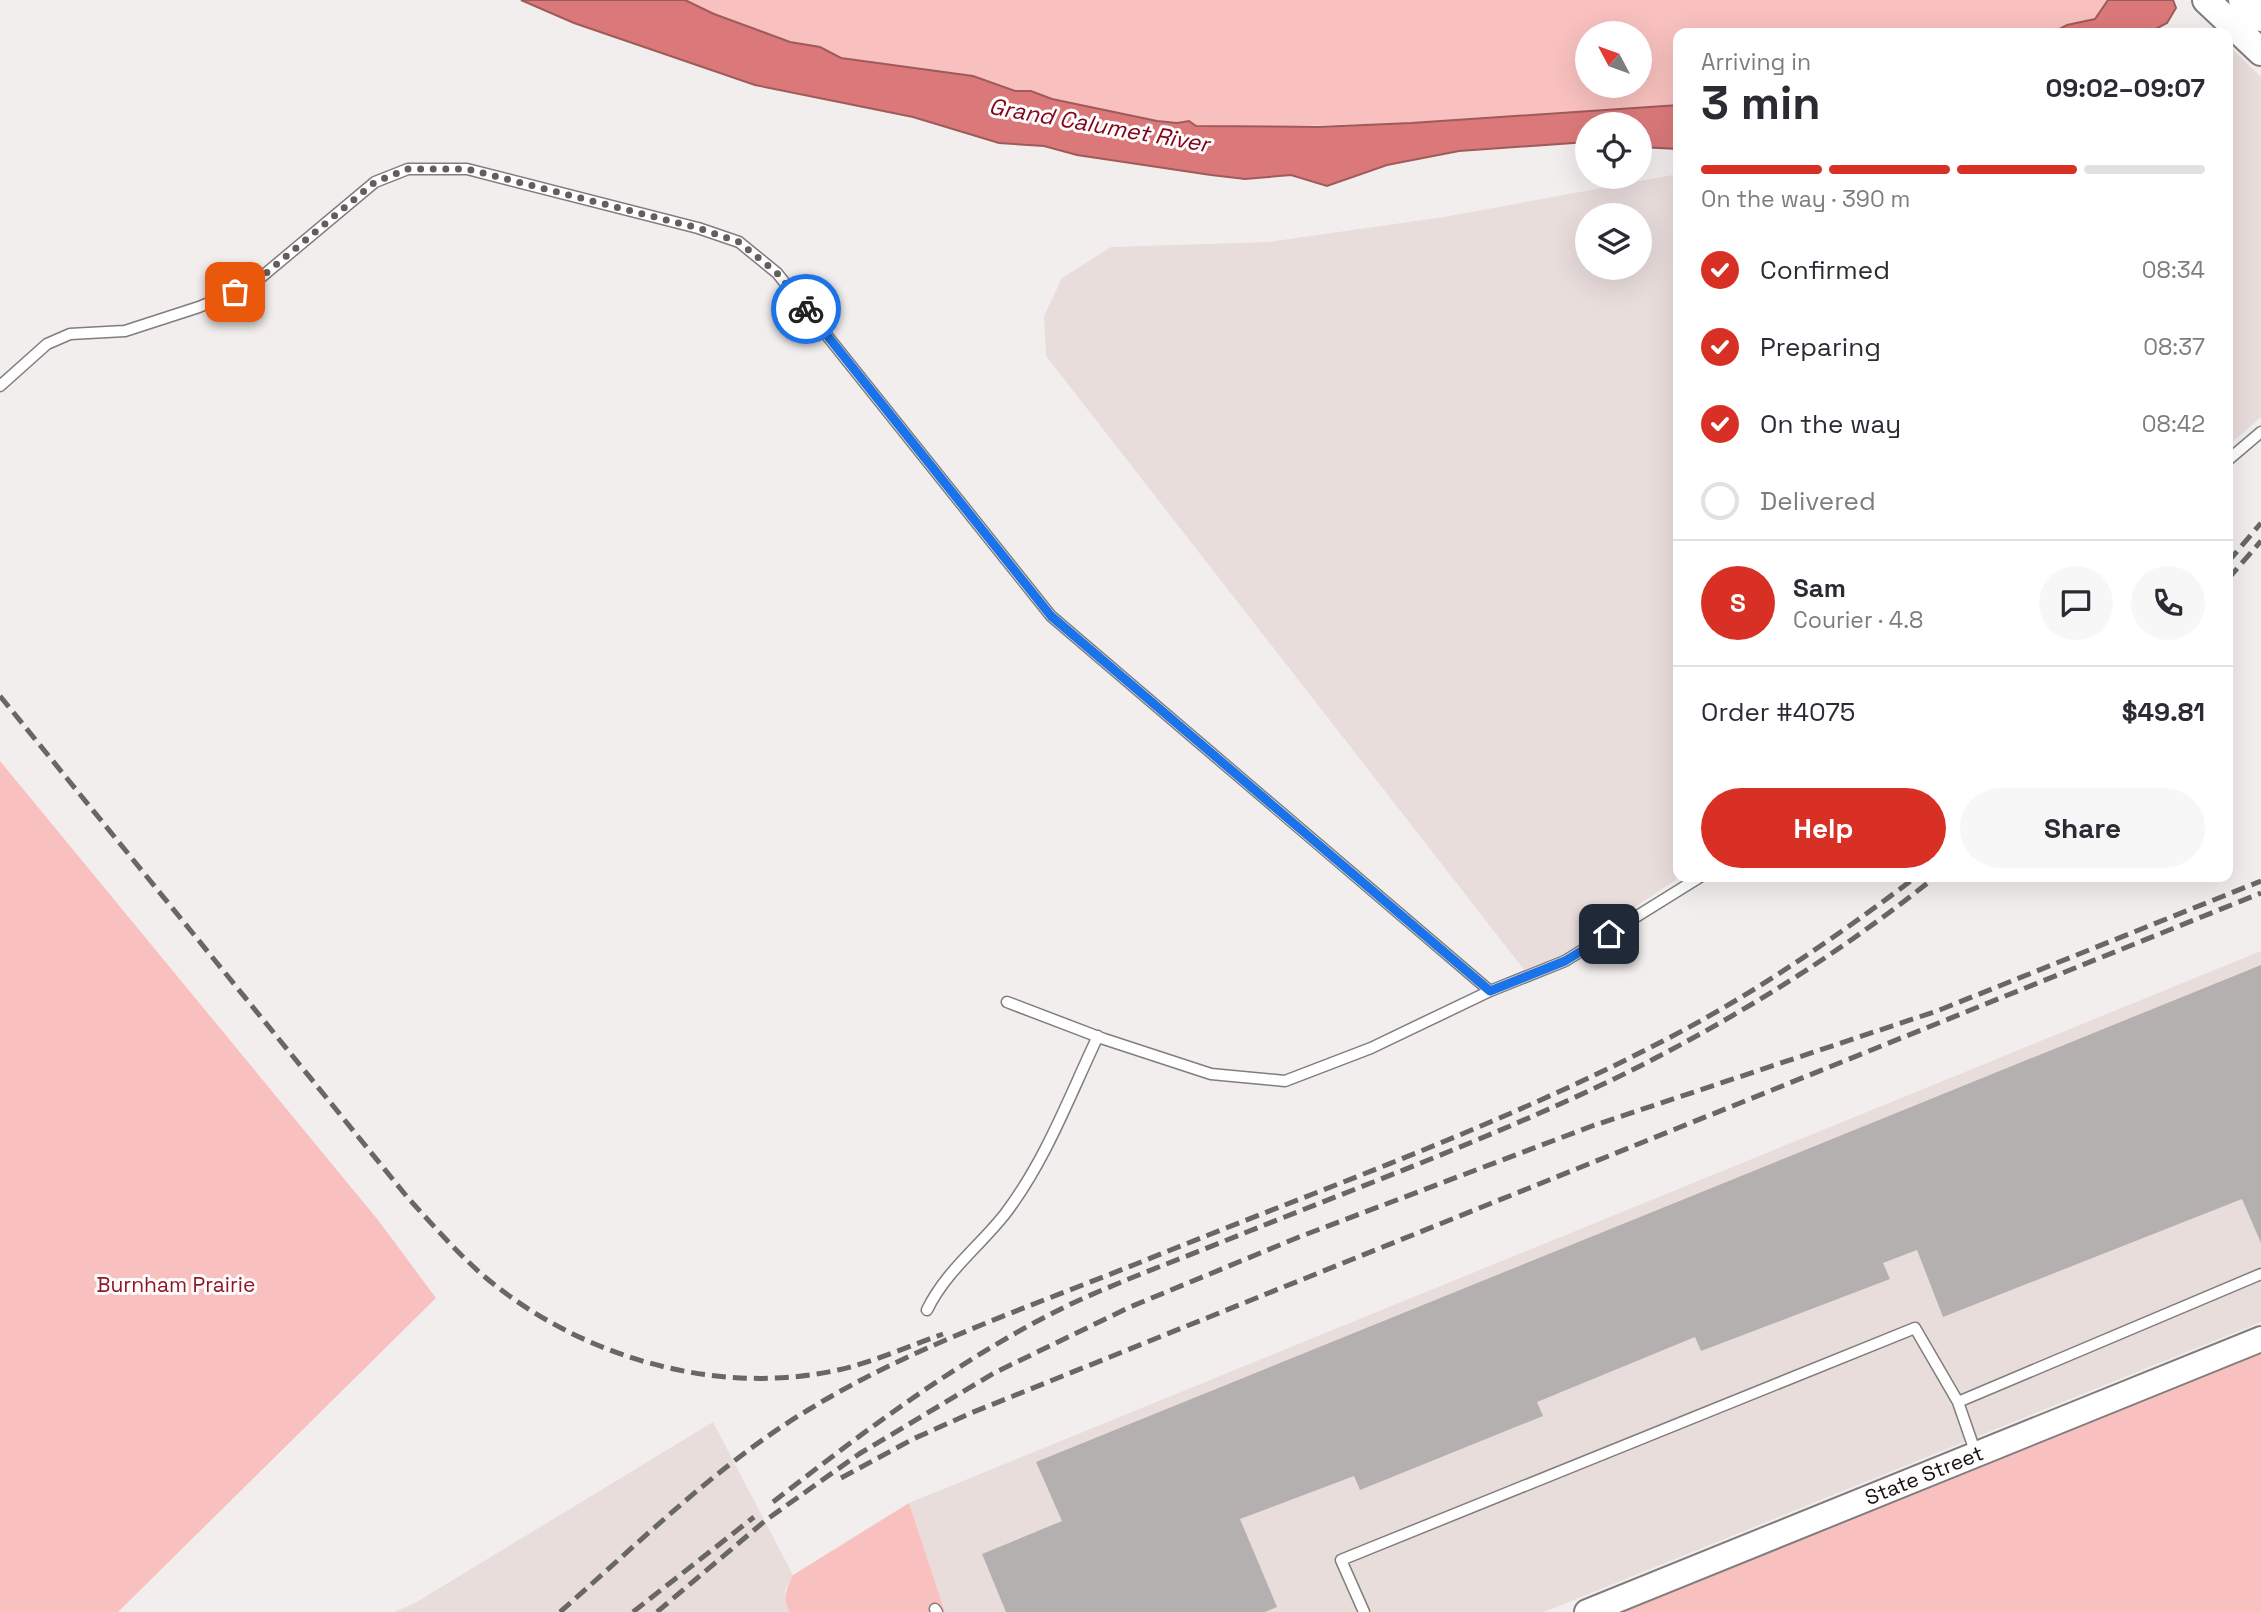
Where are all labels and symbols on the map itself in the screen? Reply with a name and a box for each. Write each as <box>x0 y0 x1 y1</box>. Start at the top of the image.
north arrow <box>1575 21 1652 98</box>
water label: Grand Calumet River <box>987 91 1214 160</box>
pin <box>205 262 265 322</box>
courier <box>771 274 841 344</box>
pin <box>1579 904 1639 964</box>
park label: Burnham Prairie <box>97 1271 255 1298</box>
street label: State Street <box>1861 1439 1987 1511</box>

